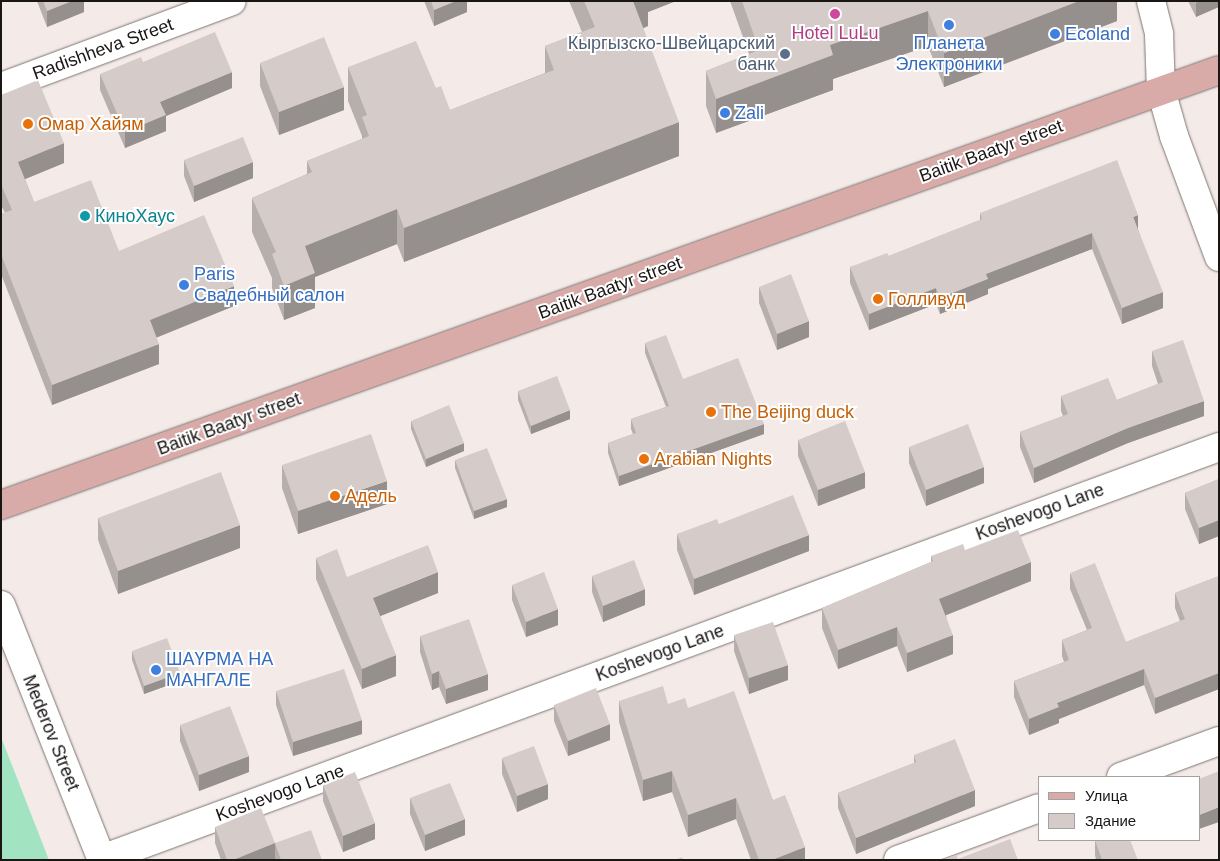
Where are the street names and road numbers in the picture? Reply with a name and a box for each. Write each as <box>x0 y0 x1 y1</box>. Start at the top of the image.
street label: Radishheva Street <box>30 14 176 84</box>
street label: Baitik Baatyr street <box>916 115 1066 187</box>
street label: Baitik Baatyr street <box>535 252 685 324</box>
street label: Baitik Baatyr street <box>154 388 304 460</box>
street label: Koshevogo Lane <box>973 479 1107 545</box>
street label: Koshevogo Lane <box>593 620 727 686</box>
street label: Mederov Street <box>18 672 84 794</box>
street label: Koshevogo Lane <box>213 760 347 826</box>

